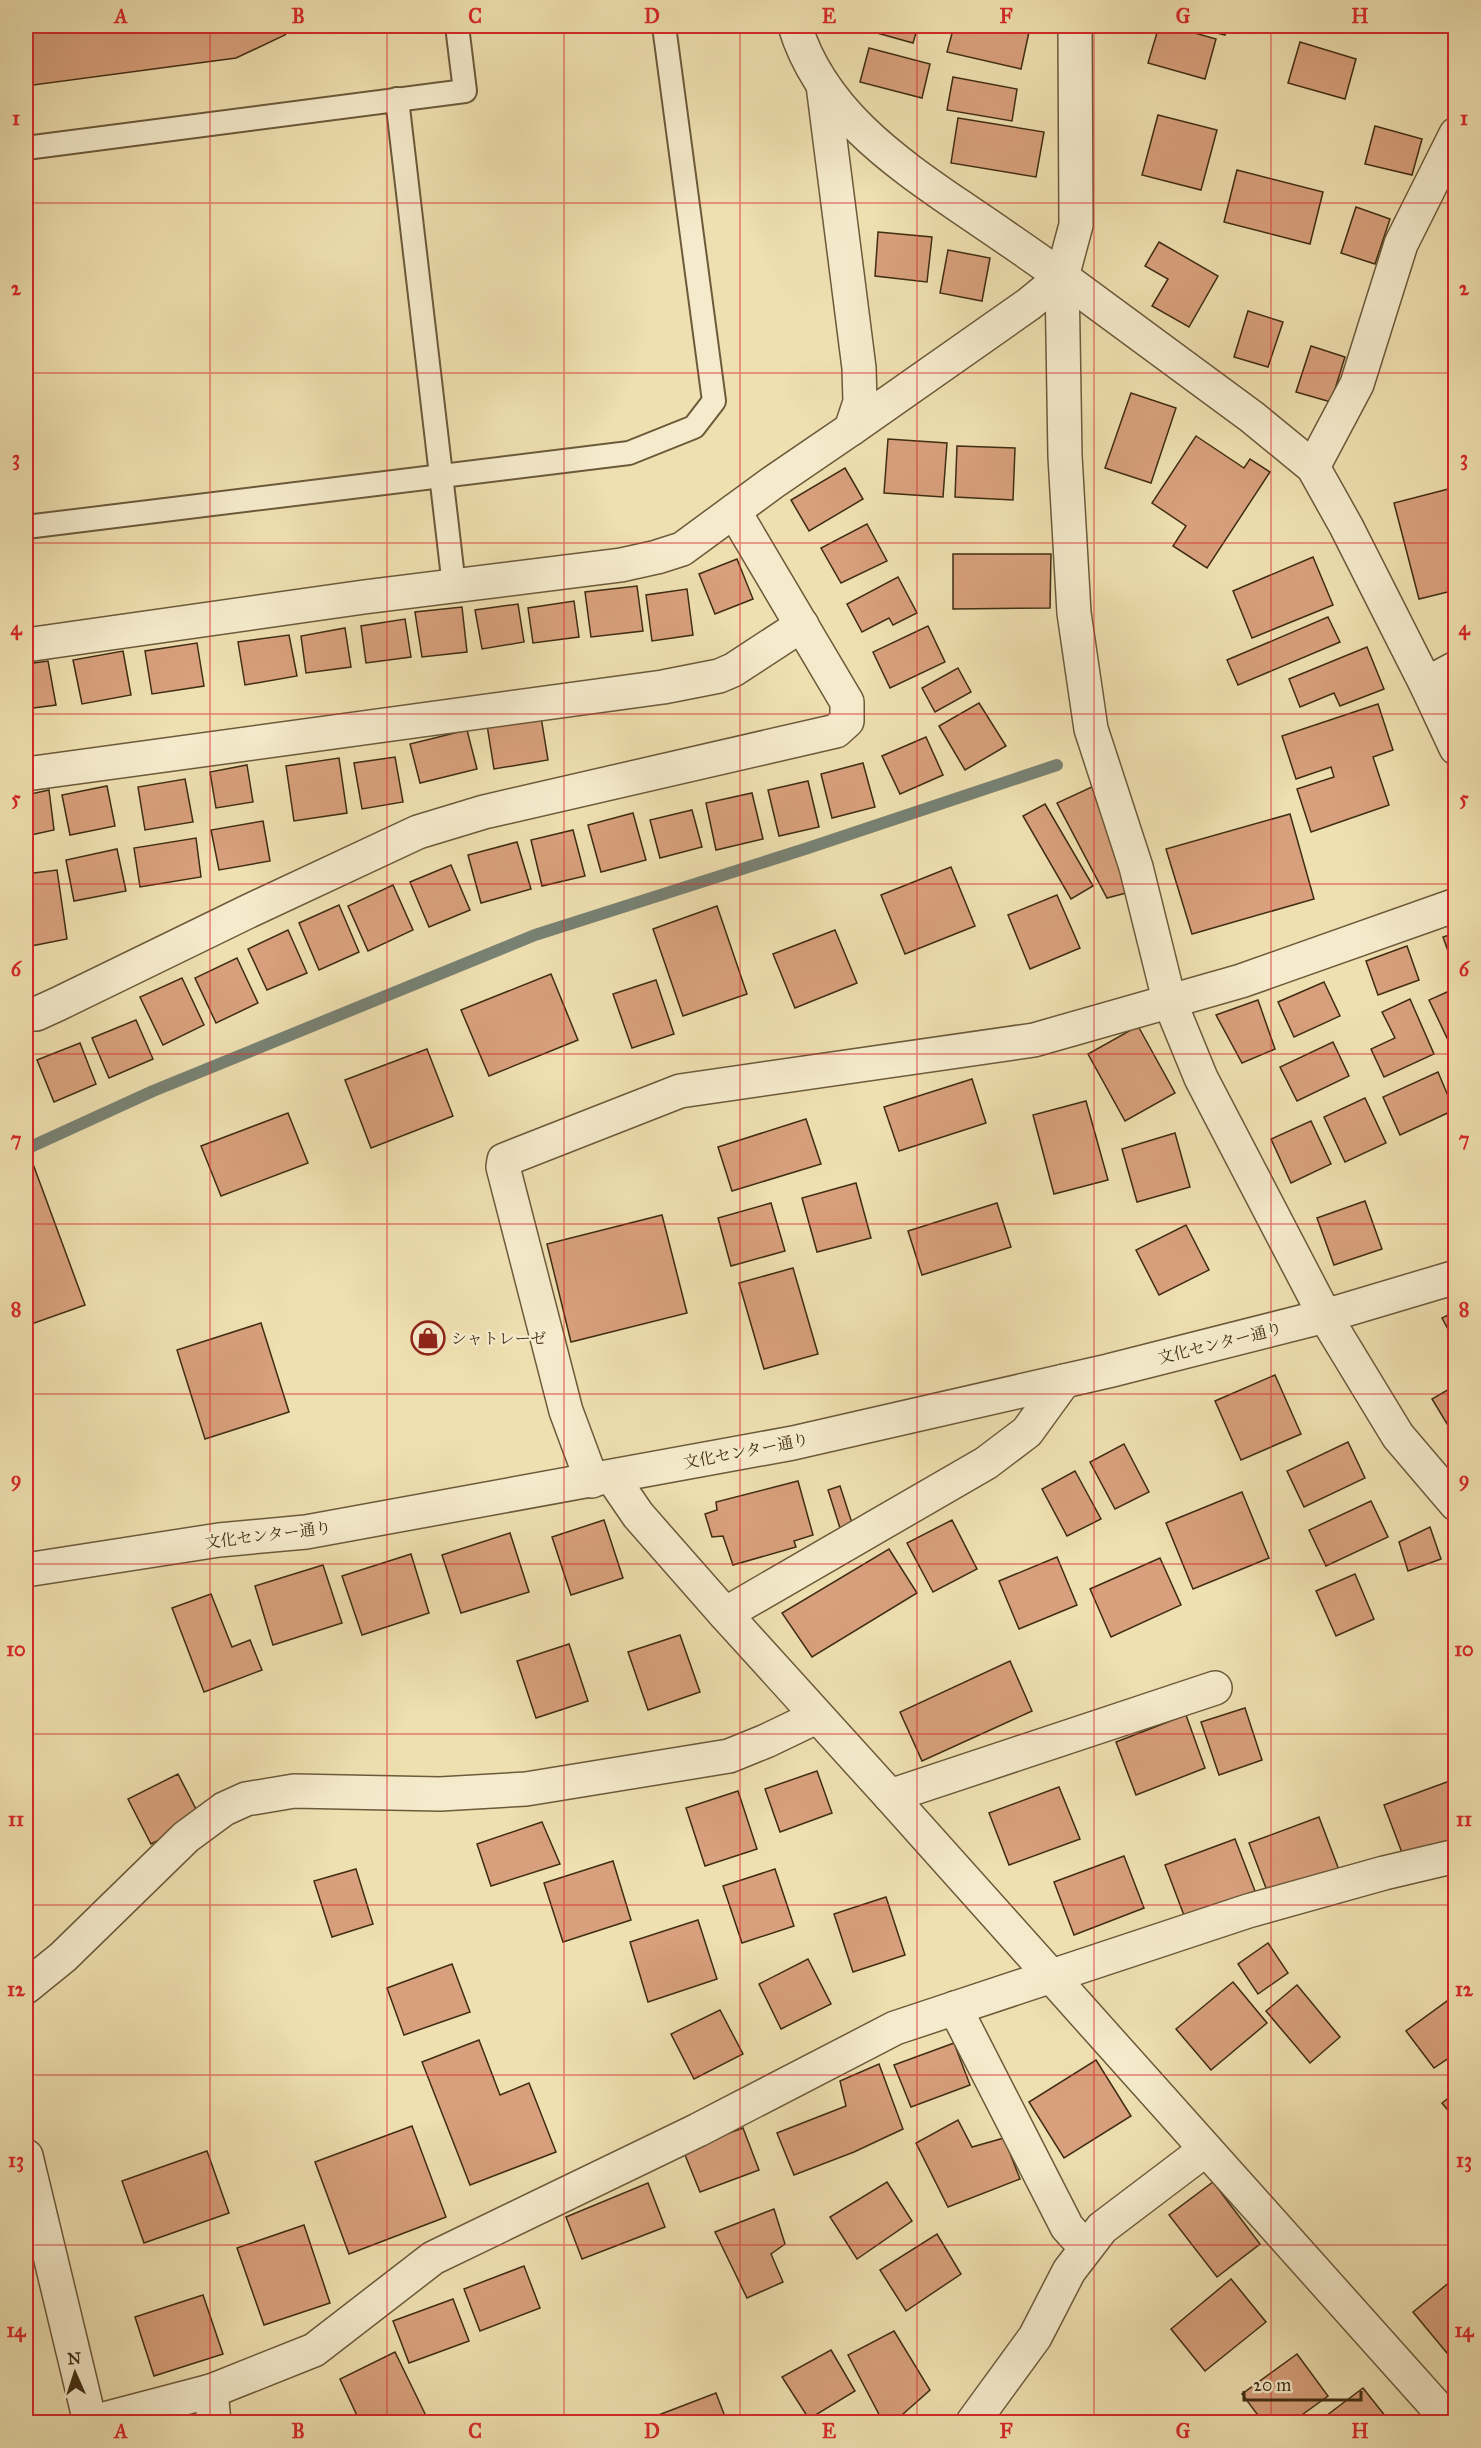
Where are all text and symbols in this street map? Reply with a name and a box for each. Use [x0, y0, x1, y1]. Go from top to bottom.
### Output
text: A [112, 4, 128, 28]
text: B [291, 4, 305, 28]
text: C [468, 4, 482, 28]
text: D [644, 4, 660, 28]
text: E [822, 4, 837, 28]
text: F [999, 4, 1013, 28]
text: G [1176, 4, 1191, 28]
text: H [1351, 4, 1369, 28]
text: 1 [12, 106, 20, 130]
text: 1 [1460, 106, 1468, 130]
text: 2 [11, 276, 22, 300]
text: 2 [1459, 276, 1470, 300]
text: 3 [12, 446, 20, 471]
text: 3 [1460, 446, 1468, 471]
text: 4 [10, 616, 22, 641]
text: 4 [1458, 616, 1470, 641]
text: 5 [11, 786, 21, 810]
text: 5 [1459, 786, 1469, 810]
text: 6 [11, 957, 23, 981]
text: 6 [1459, 957, 1471, 981]
text: 7 [11, 1127, 22, 1151]
text: 7 [1459, 1127, 1470, 1151]
text: 8 [11, 1297, 21, 1321]
text: 8 [1459, 1297, 1469, 1321]
street label: 文化センター通り [1156, 1318, 1284, 1368]
shop icon: シャトレーゼ [410, 1320, 446, 1356]
place label: シャトレーゼ [451, 1329, 546, 1348]
street label: 文化センター通り [682, 1430, 810, 1472]
text: 9 [11, 1467, 21, 1492]
text: 9 [1459, 1467, 1469, 1492]
street label: 文化センター通り [204, 1518, 332, 1552]
text: 10 [6, 1637, 26, 1661]
text: 10 [1454, 1637, 1474, 1661]
text: 11 [8, 1807, 24, 1831]
text: 11 [1456, 1807, 1472, 1831]
text: 12 [7, 1977, 26, 2001]
text: 12 [1455, 1977, 1474, 2001]
text: 13 [8, 2148, 24, 2173]
text: 13 [1456, 2148, 1472, 2173]
text: 14 [6, 2318, 26, 2343]
text: 14 [1454, 2318, 1474, 2343]
north arrow [45, 2343, 105, 2403]
text: N [67, 2349, 82, 2368]
scale bar [1244, 2364, 1361, 2402]
text: 20 m [1253, 2374, 1291, 2396]
text: A [112, 2419, 128, 2443]
text: B [291, 2419, 305, 2443]
text: C [468, 2419, 482, 2443]
text: D [644, 2419, 660, 2443]
text: E [822, 2419, 837, 2443]
text: F [999, 2419, 1013, 2443]
text: G [1176, 2419, 1191, 2443]
text: H [1351, 2419, 1369, 2443]

